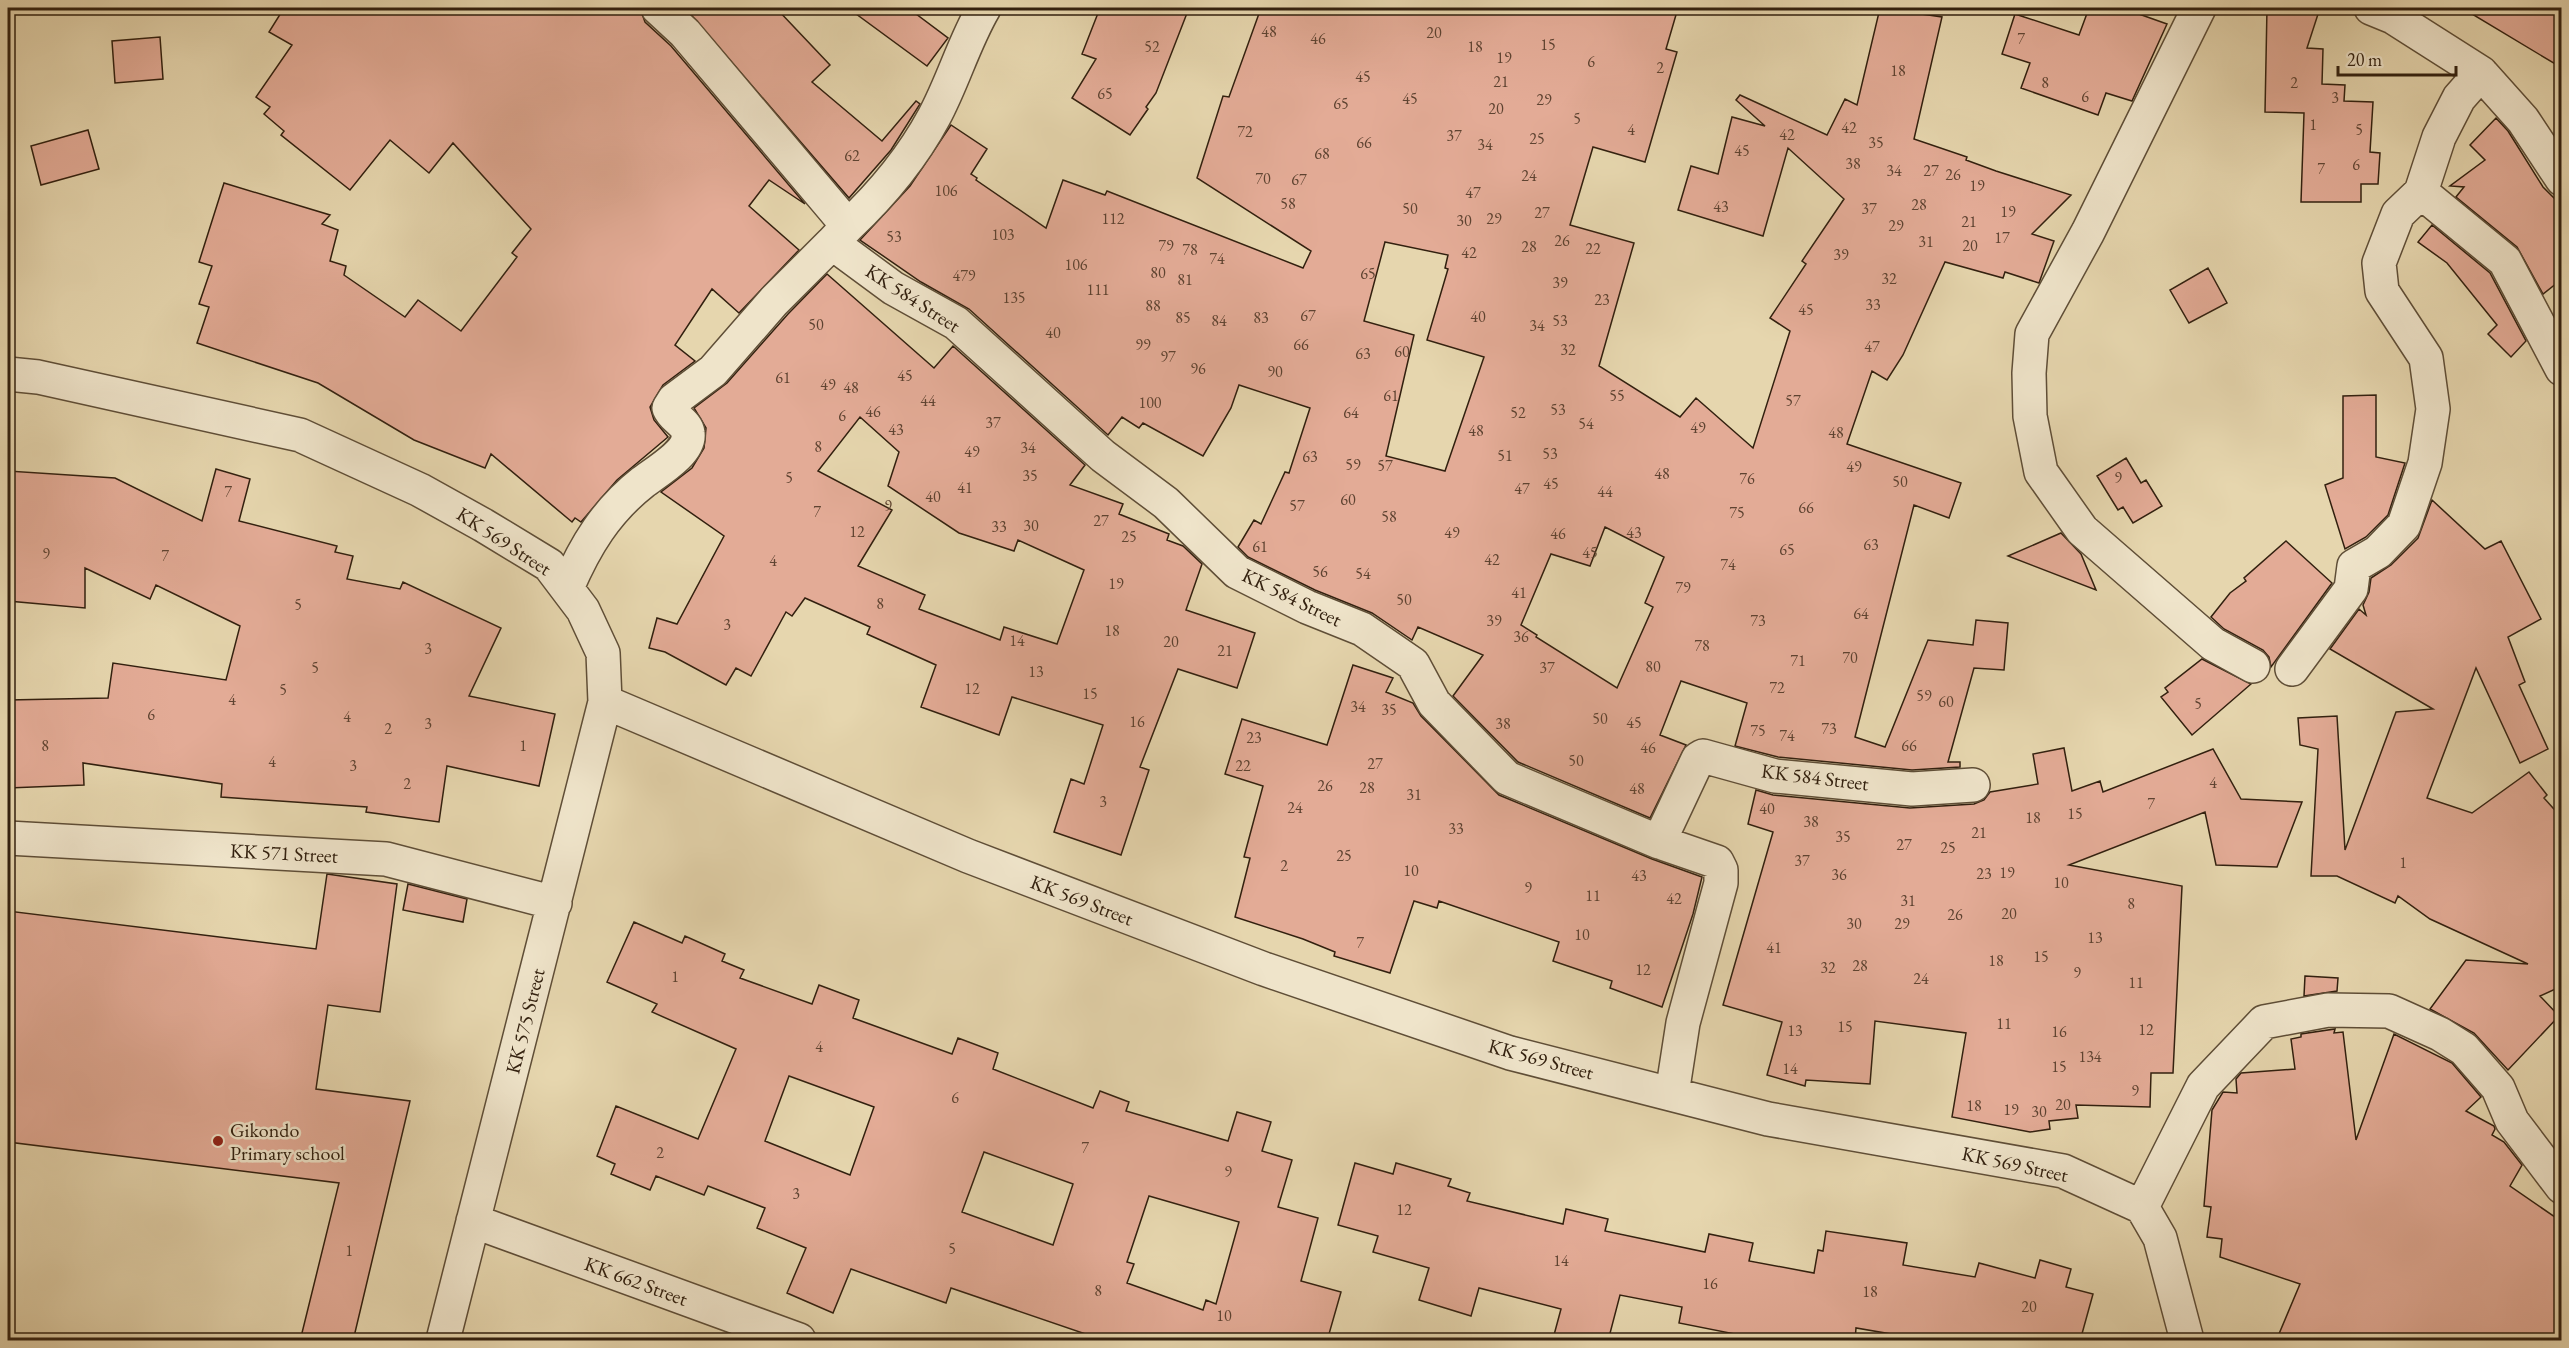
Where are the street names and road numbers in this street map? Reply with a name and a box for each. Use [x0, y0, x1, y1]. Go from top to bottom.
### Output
street label: KK 584 Street [861, 258, 966, 339]
street label: KK 569 Street [452, 501, 557, 582]
street label: KK 584 Street [1238, 562, 1347, 633]
street label: KK 584 Street [1760, 758, 1871, 797]
street label: KK 571 Street [229, 837, 339, 869]
street label: KK 569 Street [1027, 869, 1138, 932]
street label: KK 575 Street [499, 965, 551, 1077]
street label: KK 569 Street [1485, 1032, 1597, 1086]
street label: KK 569 Street [1959, 1140, 2071, 1188]
street label: KK 662 Street [581, 1250, 692, 1312]

